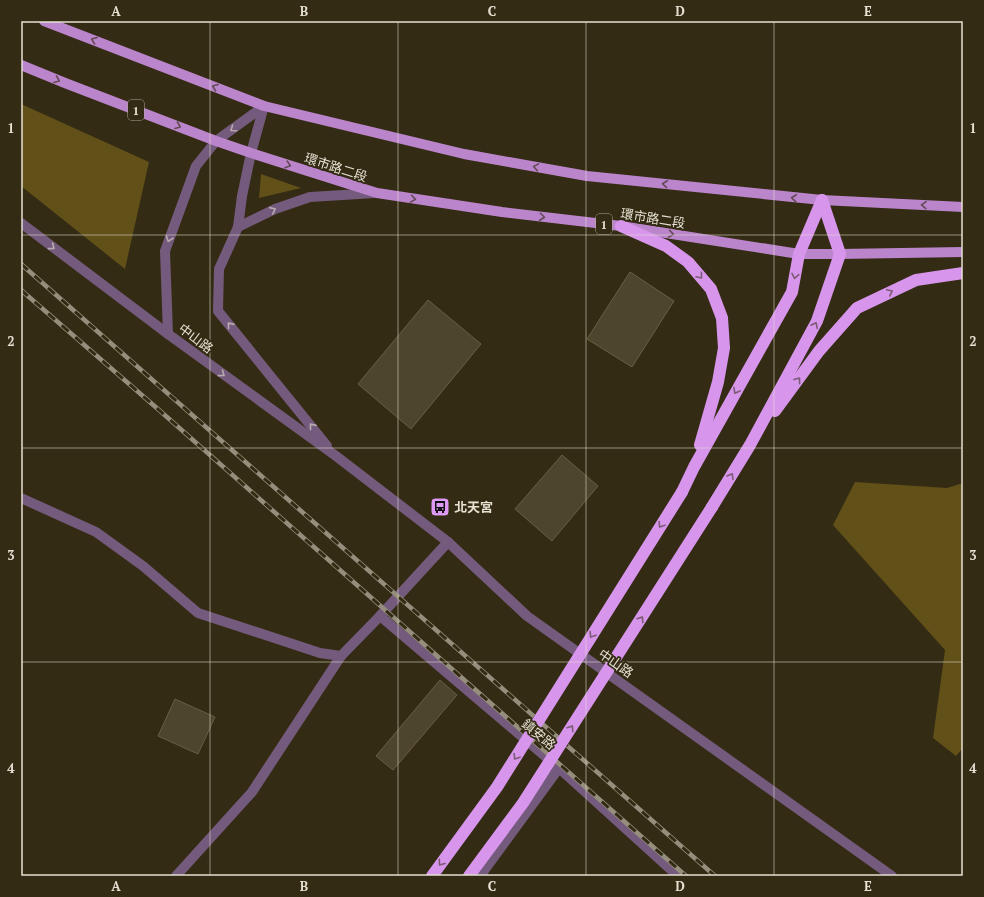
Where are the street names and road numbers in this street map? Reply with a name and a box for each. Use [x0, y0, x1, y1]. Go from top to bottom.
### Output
road number: 1 [128, 100, 144, 120]
street label: 環市路二段 [302, 148, 370, 186]
street label: 環市路二段 [619, 204, 687, 232]
road number: 1 [596, 214, 612, 234]
street label: 中山路 [175, 319, 217, 357]
street label: 中山路 [595, 644, 637, 682]
street label: 鎮安路 [518, 715, 560, 753]

